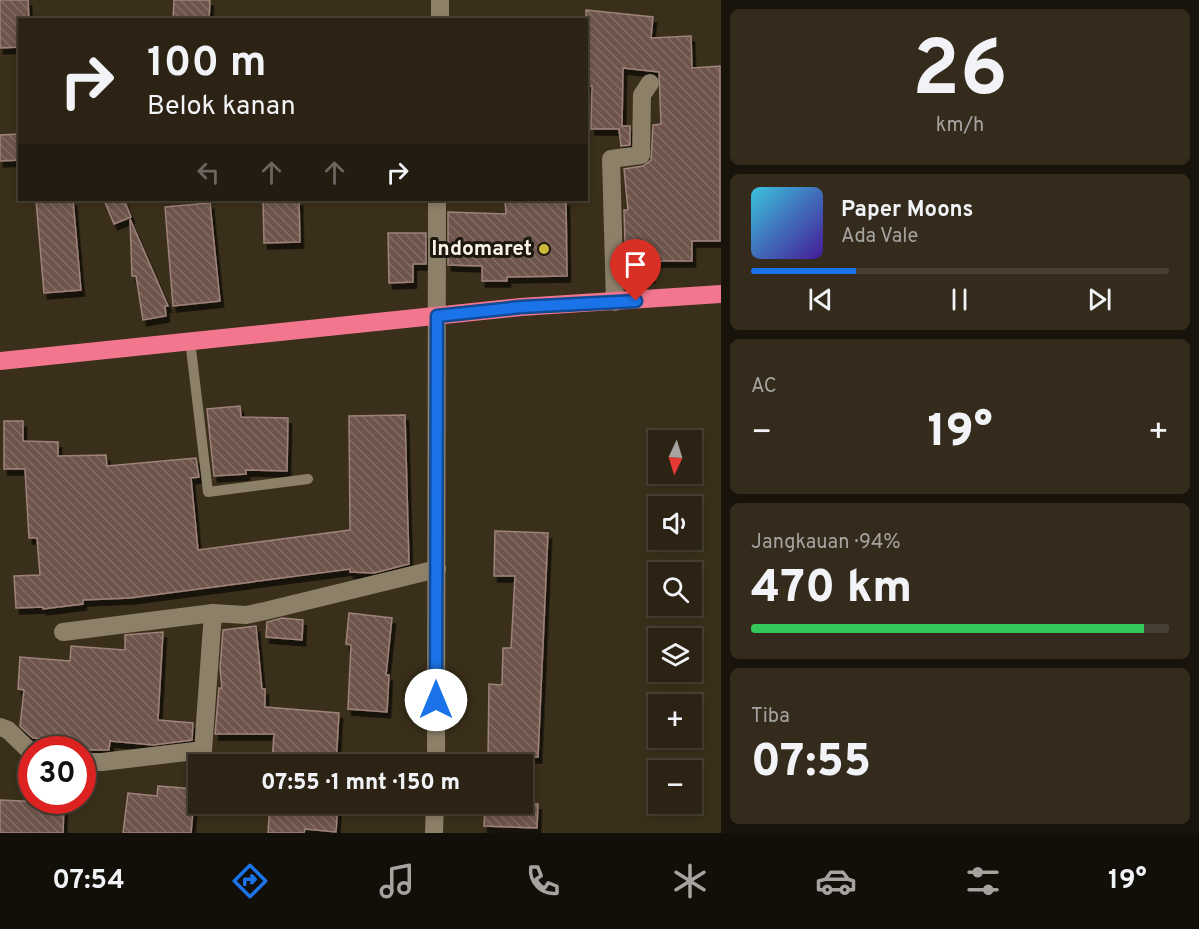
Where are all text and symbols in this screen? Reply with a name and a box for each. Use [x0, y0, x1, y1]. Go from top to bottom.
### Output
text: 26 [912, 24, 1008, 123]
text: 100 m [147, 38, 266, 91]
icon: right [48, 42, 126, 120]
text: Belok kanan [147, 90, 296, 124]
text: km/h [936, 113, 984, 139]
icon: left [192, 156, 225, 189]
icon: ahead [255, 156, 288, 189]
icon: ahead [318, 156, 351, 189]
icon: right [381, 156, 414, 189]
text: Paper Moons [841, 197, 973, 224]
text: Ada Vale [841, 224, 918, 250]
place label: Indomaret [431, 236, 532, 263]
pin [610, 239, 661, 301]
marker: Indomaret [537, 242, 551, 256]
icon: arrive [619, 248, 652, 281]
icon: previous [804, 283, 837, 316]
icon: pause [943, 283, 976, 316]
icon: next [1083, 283, 1116, 316]
text: AC [751, 374, 777, 400]
text: 19° [927, 405, 993, 462]
text: − [751, 413, 772, 455]
text: + [1148, 413, 1169, 455]
north arrow [648, 430, 702, 484]
map controls [648, 430, 702, 814]
button: sound [648, 496, 702, 550]
text: Jangkauan · 94% [751, 530, 901, 556]
text: 470 km [751, 561, 912, 618]
button: search [648, 562, 702, 616]
button: layers [648, 628, 702, 682]
position arrow [404, 668, 468, 732]
button: + [648, 694, 702, 748]
text: Tiba [751, 704, 790, 730]
text: 07:55 [751, 735, 871, 792]
speed limit sign: 30 [18, 736, 96, 814]
button: − [648, 760, 702, 814]
text: 07:55 · 1 mnt · 150 m [261, 770, 460, 797]
icon: directions [229, 860, 271, 902]
icon: music [376, 860, 418, 902]
icon: phone [522, 860, 564, 902]
icon: climate [669, 860, 711, 902]
icon: car [815, 860, 857, 902]
icon: filters [962, 860, 1004, 902]
text: 07:54 [52, 864, 125, 898]
text: 19° [1108, 864, 1147, 898]

